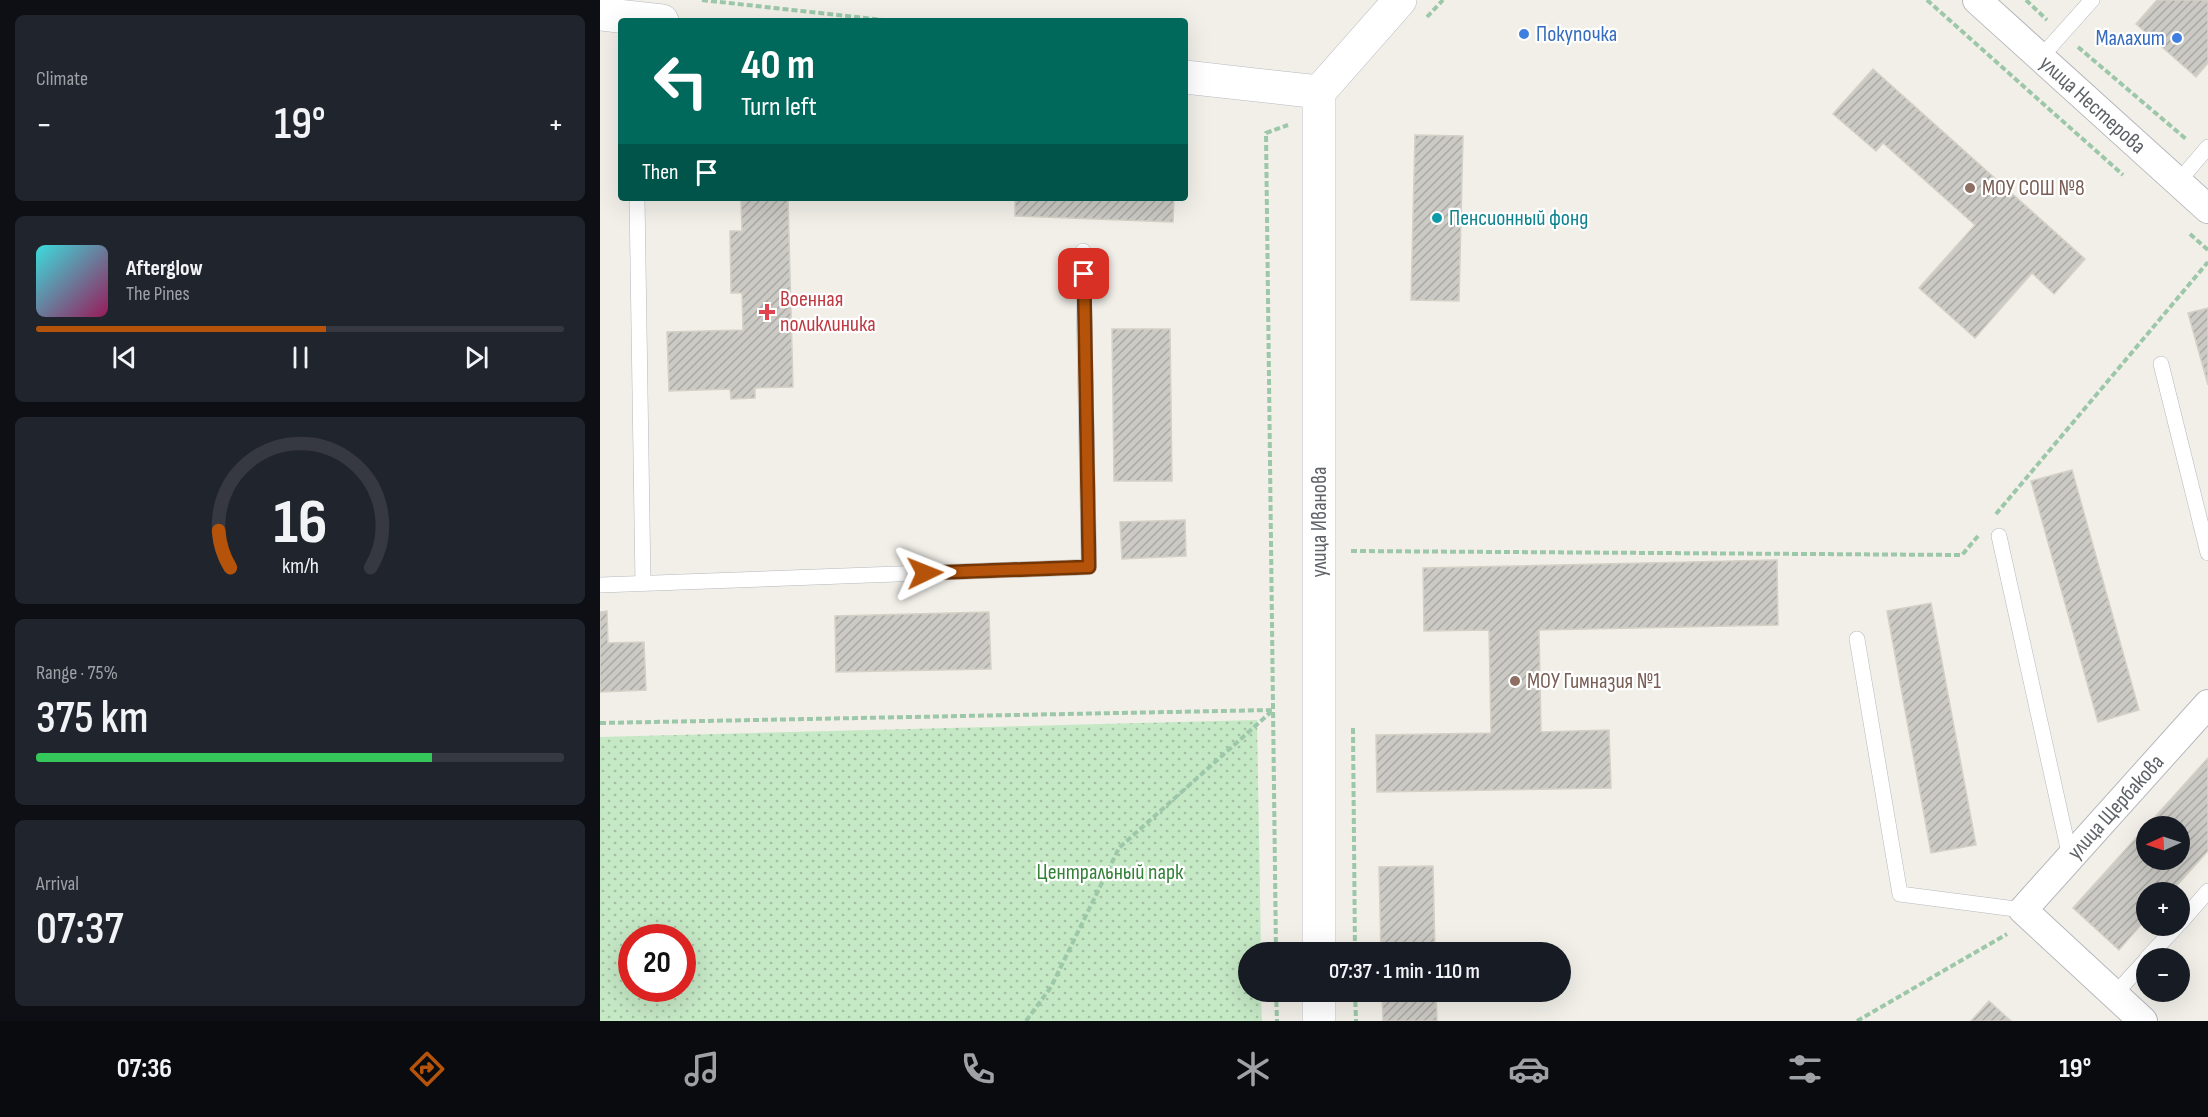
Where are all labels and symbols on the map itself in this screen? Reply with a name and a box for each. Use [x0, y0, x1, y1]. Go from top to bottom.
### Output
place label: Покупочка [1536, 21, 1617, 48]
place label: Малахит [2095, 25, 2165, 52]
marker: Покупочка [1517, 27, 1531, 41]
marker: Малахит [2170, 31, 2184, 45]
street label: улица Нестерова [2034, 50, 2151, 160]
place label: МОУ СОШ №8 [1982, 175, 2085, 202]
marker: МОУ СОШ №8 [1963, 181, 1977, 195]
place label: Пенсионный фонд [1449, 205, 1588, 232]
marker: Пенсионный фонд [1430, 211, 1444, 225]
pin [1058, 248, 1109, 299]
place label: Военная поликлиника [780, 286, 876, 338]
marker: Военная поликлиника [758, 303, 776, 321]
street label: улица Иванова [1306, 466, 1333, 578]
position arrow [893, 541, 957, 605]
place label: МОУ Гимназия №1 [1527, 668, 1661, 695]
marker: МОУ Гимназия №1 [1508, 674, 1522, 688]
street label: улица Щербакова [2061, 749, 2170, 865]
north arrow [2136, 816, 2190, 870]
park label: Центральный парк [1037, 859, 1184, 886]
speed limit sign: 20 [618, 924, 696, 1002]

